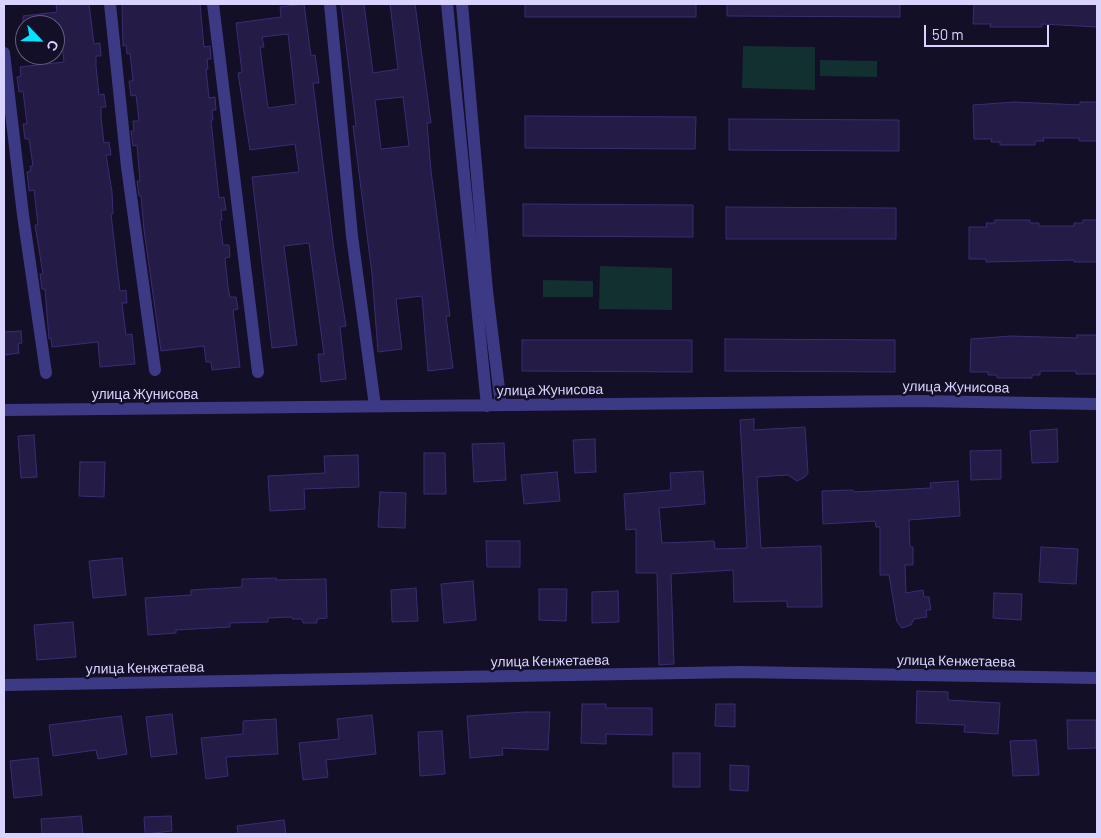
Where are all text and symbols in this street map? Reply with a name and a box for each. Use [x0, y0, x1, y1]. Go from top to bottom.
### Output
north arrow [15, 15, 65, 65]
scale bar [926, 15, 1051, 47]
text: 50 m [932, 25, 964, 43]
text: С [43, 38, 63, 54]
street label: улица Жунисова [903, 378, 1009, 396]
street label: улица Жунисова [497, 381, 603, 399]
street label: улица Жунисова [92, 386, 198, 402]
street label: улица Кенжетаева [491, 652, 609, 670]
street label: улица Кенжетаева [897, 652, 1015, 670]
street label: улица Кенжетаева [86, 659, 204, 677]

